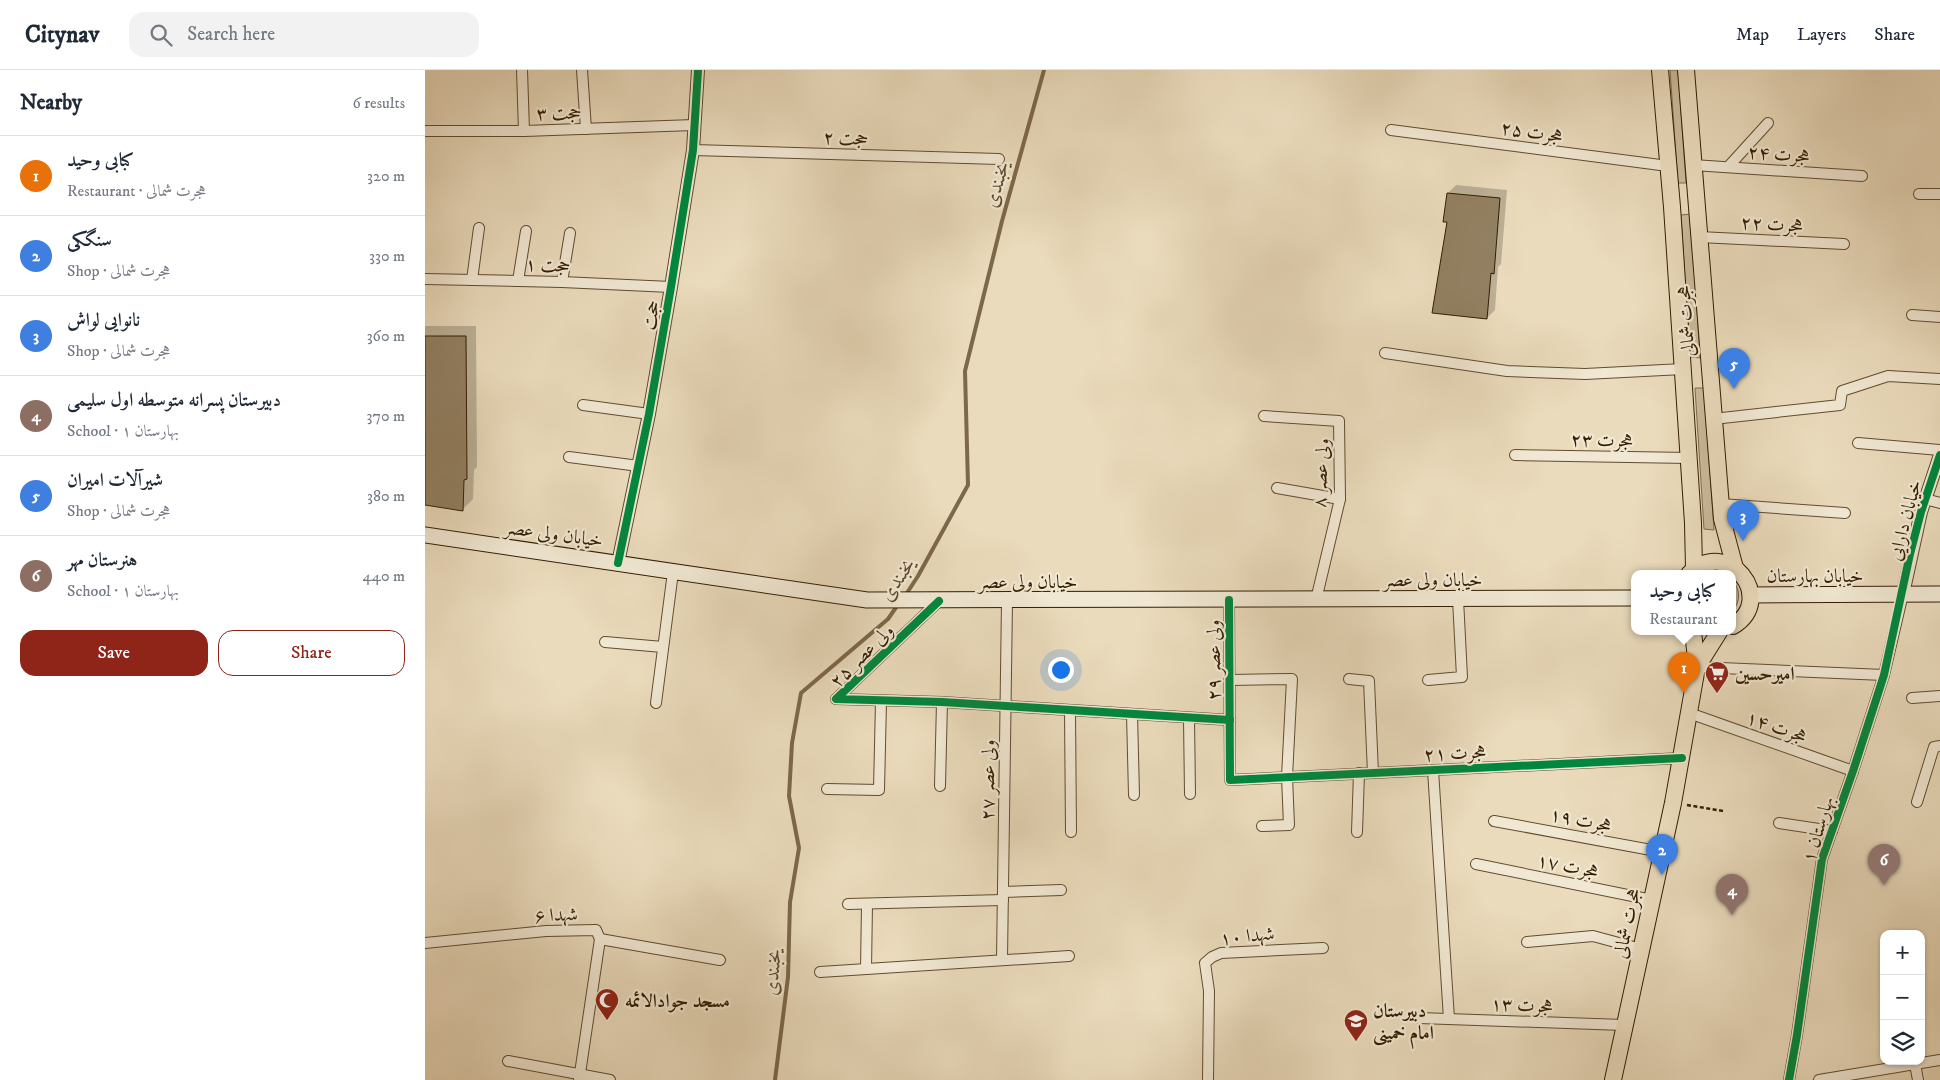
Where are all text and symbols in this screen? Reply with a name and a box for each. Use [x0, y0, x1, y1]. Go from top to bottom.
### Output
search box [129, 12, 479, 57]
text: Citynav [25, 20, 99, 50]
icon: search [147, 21, 175, 49]
text: Search here [187, 23, 275, 46]
text: Map [1736, 24, 1769, 46]
text: Layers [1797, 24, 1846, 46]
text: Share [1874, 24, 1915, 46]
text: Nearby [20, 90, 82, 116]
text: 6 results [352, 93, 405, 113]
street label: حجت ۳ [536, 101, 582, 126]
street label: هجرت ۲۵ [1499, 117, 1564, 148]
street label: حجت ۲ [823, 126, 869, 151]
street label: هجرت ۲۴ [1747, 141, 1811, 168]
text: کبابی وحید [67, 149, 134, 172]
water label: یخبندی [979, 158, 1016, 211]
text: 1 [33, 166, 39, 186]
text: 320 m [367, 166, 405, 186]
text: Restaurant · هجرت شمالی [67, 181, 206, 201]
street label: هجرت ۲۲ [1740, 211, 1804, 238]
text: سنگکی [67, 229, 112, 252]
text: 2 [32, 246, 40, 266]
text: 330 m [369, 246, 405, 266]
street label: حجت ۱ [525, 253, 571, 278]
text: Shop · هجرت شمالی [67, 261, 171, 281]
street label: هجرت شمالی [1673, 284, 1700, 357]
street label: حجت [638, 298, 665, 332]
text: نانوایی لواش [67, 309, 140, 332]
text: 3 [33, 326, 39, 346]
text: 360 m [367, 326, 405, 346]
text: Shop · هجرت شمالی [67, 341, 171, 361]
pin: 5 [1718, 348, 1750, 389]
text: دبیرستان پسرانه متوسطه اول سلیمی [67, 389, 281, 412]
text: 4 [31, 406, 41, 426]
text: 370 m [367, 406, 405, 426]
text: School · بهارستان ۱ [67, 421, 179, 441]
street label: هجرت ۲۳ [1570, 428, 1634, 453]
street label: ولی عصر ۸ [1308, 438, 1335, 509]
text: شیرآلات امیران [67, 469, 163, 492]
street label: خیابان دارایی [1884, 477, 1928, 564]
text: 5 [32, 486, 40, 506]
text: 380 m [367, 486, 405, 506]
pin: 3 [1727, 500, 1759, 541]
text: Shop · هجرت شمالی [67, 501, 171, 521]
street label: خیابان ولی عصر [501, 516, 604, 553]
text: هنرستان مهر [67, 549, 137, 572]
water label: یخبندی [875, 553, 922, 606]
street label: خیابان بهارستان [1766, 565, 1864, 588]
text: 6 [32, 566, 40, 586]
text: 440 m [363, 566, 405, 586]
street label: خیابان ولی عصر [1382, 569, 1482, 592]
popup [1631, 570, 1736, 635]
street label: خیابان ولی عصر [977, 571, 1077, 594]
text: کبابی وحید [1649, 580, 1716, 603]
text: School · بهارستان ۱ [67, 581, 179, 601]
text: Restaurant [1649, 609, 1718, 629]
street label: ولی عصر ۲۵ [825, 619, 899, 693]
street label: ولی عصر ۲۹ [1203, 620, 1226, 700]
button: Save [20, 630, 208, 676]
button: Share [218, 630, 405, 676]
pin: 1 [1668, 652, 1700, 693]
your location [1048, 657, 1074, 683]
supermarket icon: امیرحسین [1704, 660, 1730, 694]
place label: امیرحسین [1735, 663, 1795, 686]
street label: هجرت ۱۴ [1743, 706, 1810, 749]
street label: ولی عصر ۲۷ [976, 739, 1001, 821]
street label: هجرت ۲۱ [1423, 740, 1487, 767]
street label: بهارستان ۱ [1798, 794, 1839, 865]
street label: هجرت ۱۹ [1548, 803, 1614, 838]
pin: 2 [1646, 834, 1678, 875]
pin: 6 [1868, 844, 1900, 885]
street label: هجرت ۱۷ [1535, 849, 1601, 884]
pin: 4 [1716, 874, 1748, 915]
street label: هجرت شمالی [1609, 886, 1646, 961]
street label: شهدا ۶ [534, 903, 578, 928]
street label: شهدا ۱۰ [1219, 922, 1276, 951]
map controls [1880, 930, 1925, 1065]
button: + [1880, 930, 1925, 975]
water label: یخبندی [759, 947, 788, 997]
button: − [1880, 975, 1925, 1020]
mosque icon: مسجد جوادالائمه [594, 987, 620, 1021]
place label: مسجد جوادالائمه [625, 990, 730, 1013]
street label: هجرت ۱۳ [1490, 993, 1554, 1018]
place label: دبیرستان امام خمینی [1373, 1000, 1434, 1050]
school or university icon: دبیرستان امام خمینی [1343, 1008, 1369, 1042]
button: layers [1880, 1020, 1925, 1065]

